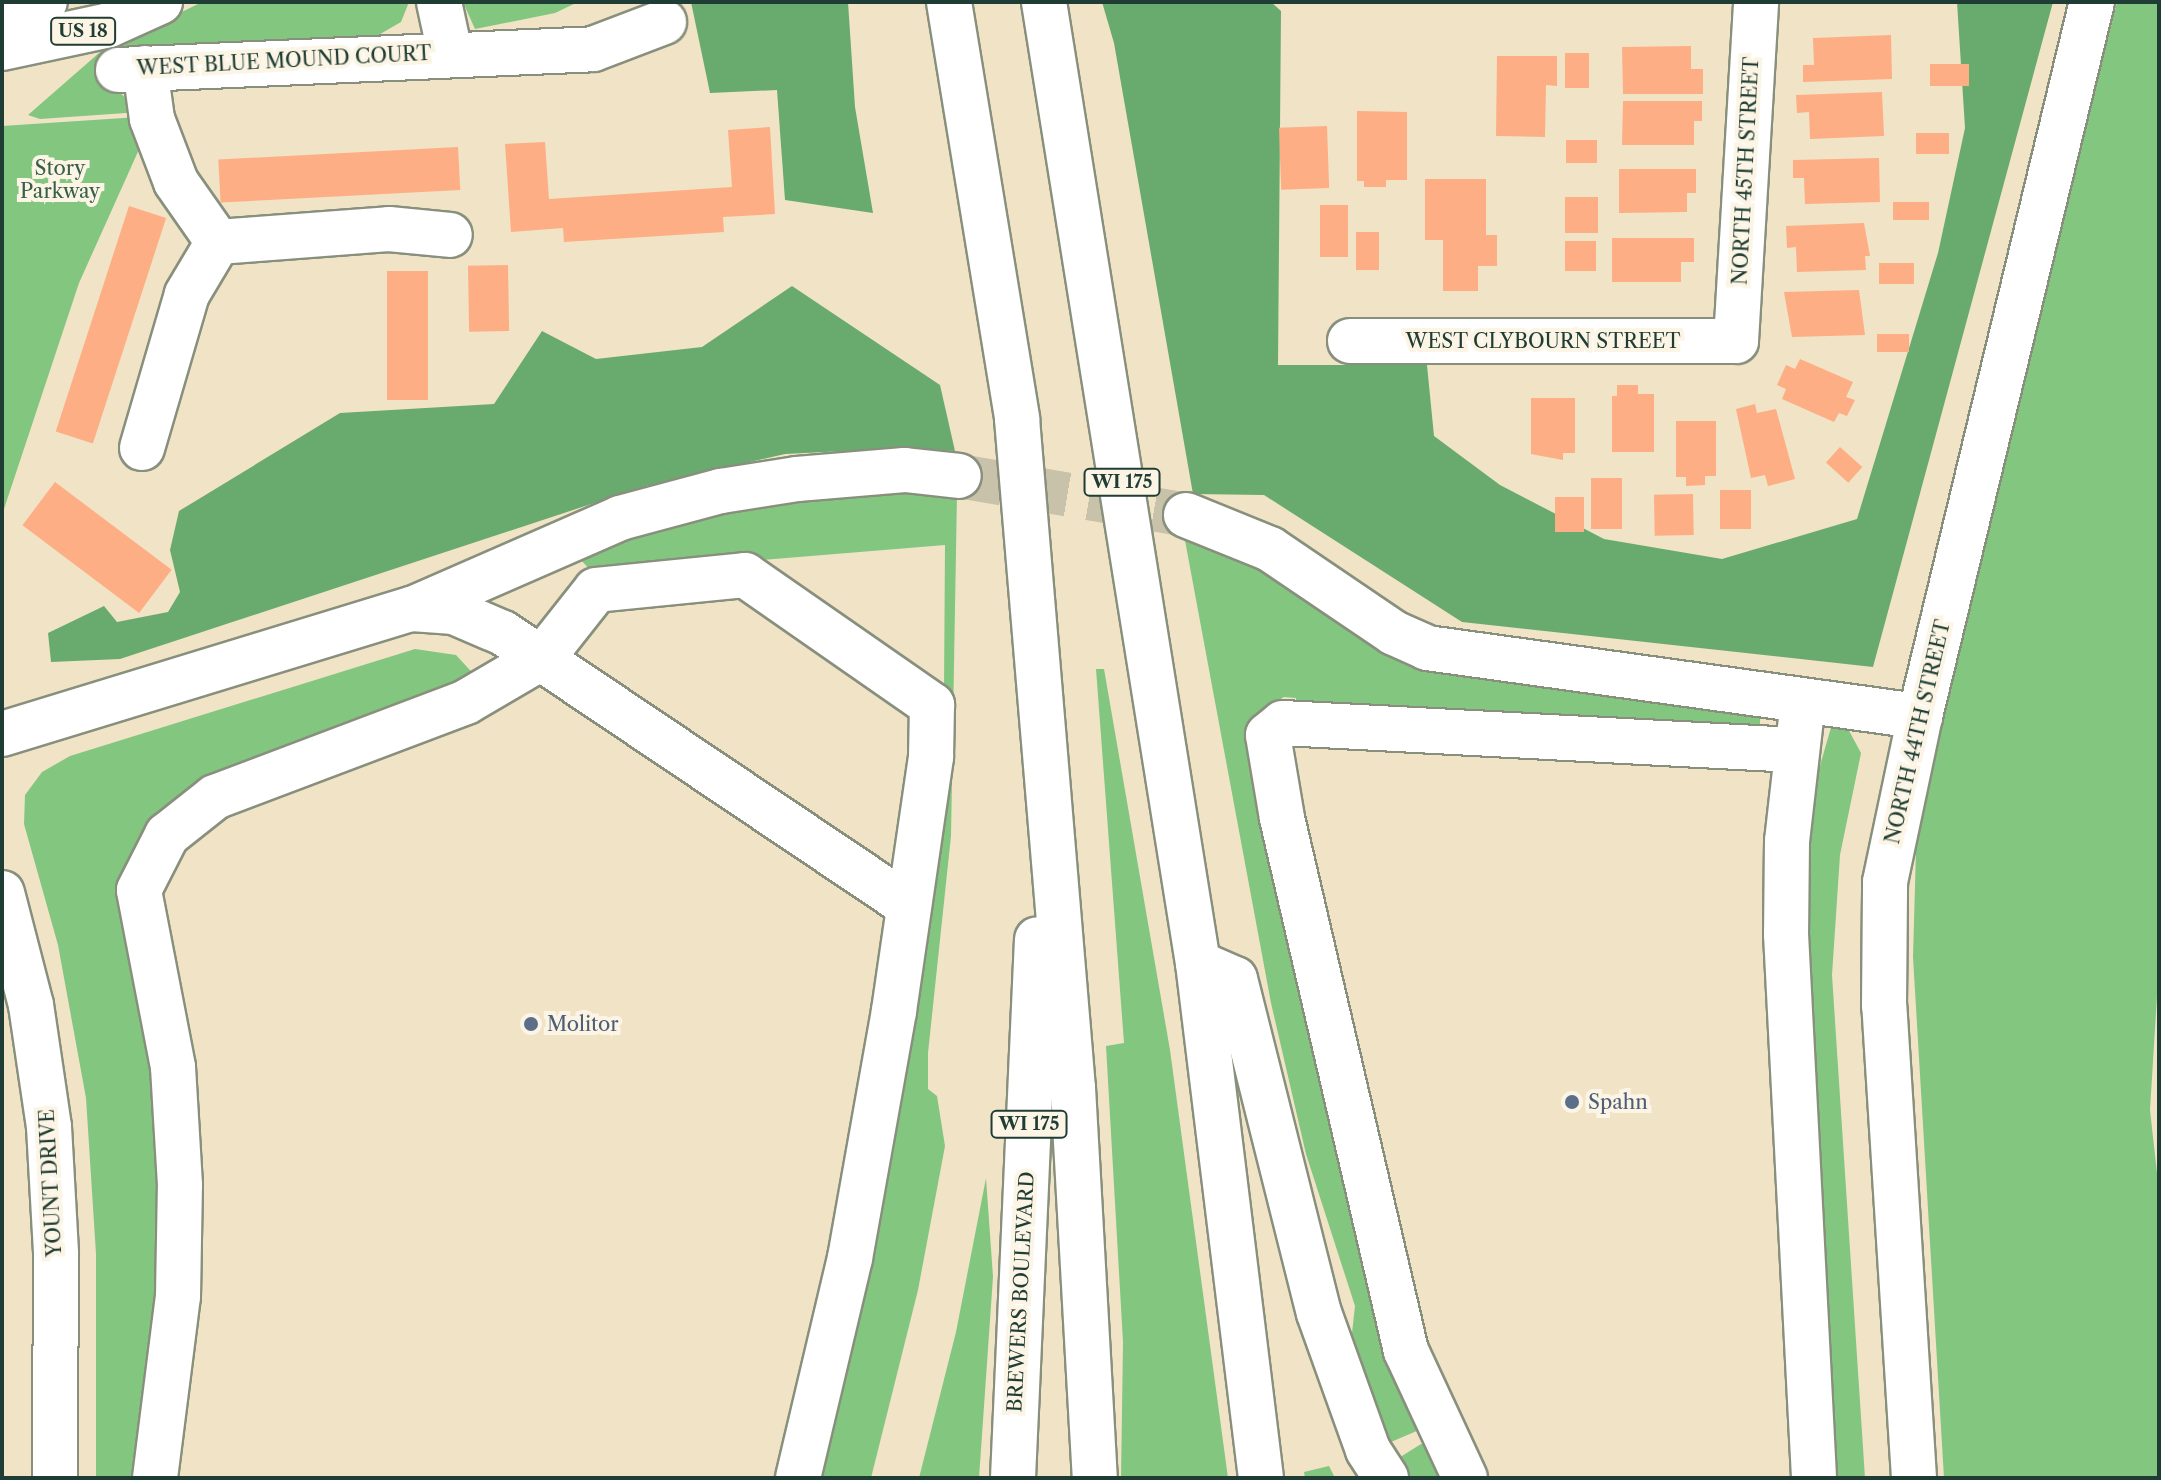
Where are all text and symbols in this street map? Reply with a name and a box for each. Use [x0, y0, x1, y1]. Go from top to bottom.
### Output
road number: US 18 [49, 17, 117, 45]
street label: WEST BLUE MOUND COURT [136, 41, 432, 81]
street label: NORTH 45TH STREET [1728, 56, 1764, 286]
park label: Story Parkway [20, 156, 100, 203]
street label: WEST CLYBOURN STREET [1405, 329, 1681, 353]
road number: WI 175 [1082, 468, 1162, 496]
street label: NORTH 44TH STREET [1881, 618, 1955, 846]
place label: Molitor [547, 1012, 619, 1036]
marker: Molitor [522, 1015, 540, 1033]
place label: Spahn [1588, 1090, 1648, 1114]
marker: Spahn [1563, 1093, 1581, 1111]
street label: YOUNT DRIVE [35, 1108, 67, 1258]
road number: WI 175 [989, 1110, 1069, 1138]
street label: BREWERS BOULEVARD [1003, 1171, 1039, 1413]

